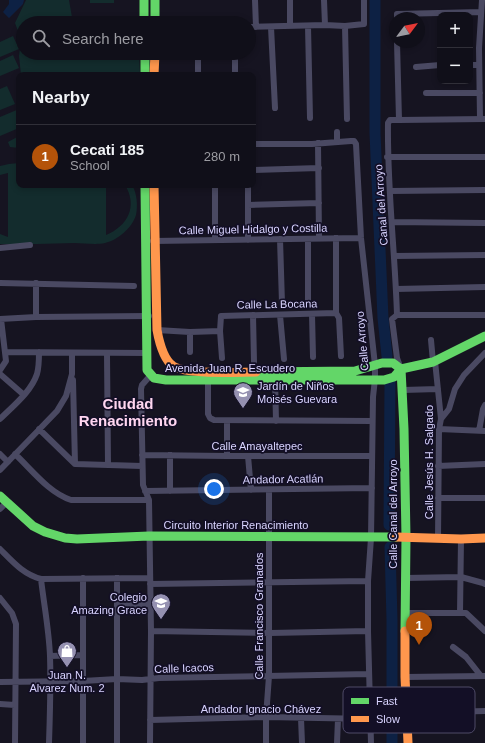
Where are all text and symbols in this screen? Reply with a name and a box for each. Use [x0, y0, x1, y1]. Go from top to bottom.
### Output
north arrow [389, 12, 425, 48]
map controls [437, 12, 473, 84]
button: + [437, 12, 473, 48]
search box [16, 16, 256, 60]
icon: search [30, 27, 52, 49]
text: Search here [62, 30, 144, 47]
button: − [437, 48, 473, 84]
text: Nearby [32, 88, 90, 107]
text: Cecati 185 [70, 141, 144, 158]
text: 1 [41, 149, 49, 164]
text: 280 m [204, 149, 240, 164]
text: School [70, 158, 110, 173]
street label: Canal del Arroyo [372, 164, 390, 246]
street label: Calle Miguel Hidalgo y Costilla [179, 222, 328, 236]
street label: Calle La Bocana [237, 297, 318, 311]
street label: Calle Arroyo [353, 311, 371, 371]
street label: Avenida Juan R. Escudero [165, 362, 295, 374]
place label: Jardín de Niños Moisés Guevara [257, 380, 338, 405]
school or university icon: Jardín de Niños Moisés Guevara [232, 381, 254, 409]
district label: Ciudad Renacimiento [79, 395, 177, 429]
street label: Calle Jesús H. Salgado [423, 405, 435, 519]
street label: Calle Amayaltepec [211, 440, 303, 452]
street label: Calle Canal del Arroyo [387, 459, 399, 569]
street label: Andador Acatlán [243, 472, 323, 486]
your location [204, 479, 224, 499]
street label: Circuito Interior Renacimiento [164, 519, 308, 531]
street label: Calle Francisco Granados [253, 552, 265, 680]
place label: Colegio Amazing Grace [71, 591, 147, 616]
school or university icon: Colegio Amazing Grace [150, 592, 172, 620]
pin: 1 [406, 612, 432, 645]
shop icon: Juan N. Alvarez Num. 2 [56, 640, 78, 668]
street label: Calle Icacos [154, 661, 215, 675]
place label: Juan N. Alvarez Num. 2 [29, 669, 105, 694]
legend [343, 687, 475, 733]
text: Fast [376, 695, 397, 707]
street label: Andador Ignacio Chávez [201, 703, 321, 715]
text: Slow [376, 713, 400, 725]

